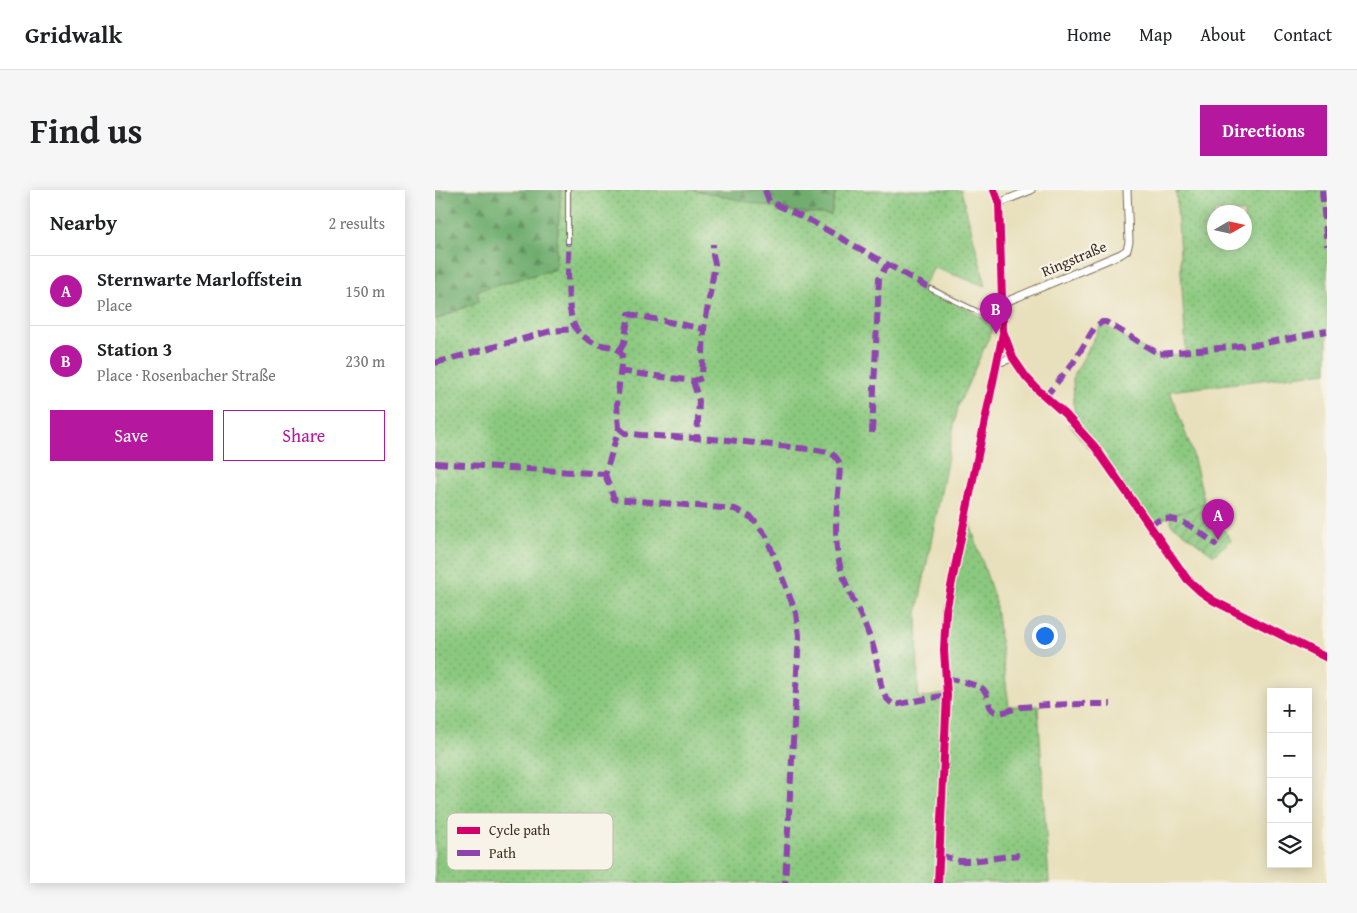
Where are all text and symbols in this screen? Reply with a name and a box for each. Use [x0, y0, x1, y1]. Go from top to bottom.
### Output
text: Gridwalk [25, 17, 122, 52]
text: Home [1067, 21, 1111, 48]
text: Map [1139, 21, 1172, 48]
text: About [1200, 21, 1246, 48]
text: Contact [1274, 21, 1332, 48]
text: Find us [30, 105, 143, 156]
button: Directions [1200, 105, 1327, 156]
north arrow [1207, 205, 1252, 250]
text: Nearby [50, 207, 117, 238]
text: 2 results [328, 211, 385, 235]
street label: Ringstraße [1038, 235, 1110, 282]
text: Sternwarte Marloffstein [97, 265, 302, 293]
text: A [61, 279, 71, 303]
text: 150 m [345, 279, 385, 303]
text: Place [97, 293, 132, 317]
pin: B [980, 293, 1012, 334]
text: Station 3 [97, 335, 172, 363]
text: B [61, 349, 71, 373]
text: 230 m [345, 349, 385, 373]
text: Place · Rosenbacher Straße [97, 363, 276, 387]
button: Save [50, 410, 213, 461]
button: Share [223, 410, 385, 461]
pin: A [1202, 499, 1234, 540]
your location [1032, 623, 1058, 649]
map controls [1267, 688, 1312, 868]
button: + [1267, 688, 1312, 733]
button: − [1267, 733, 1312, 778]
button: locate [1267, 778, 1312, 823]
legend [447, 813, 613, 870]
text: Cycle path [489, 820, 550, 840]
button: layers [1267, 823, 1312, 868]
text: Path [489, 843, 516, 863]

